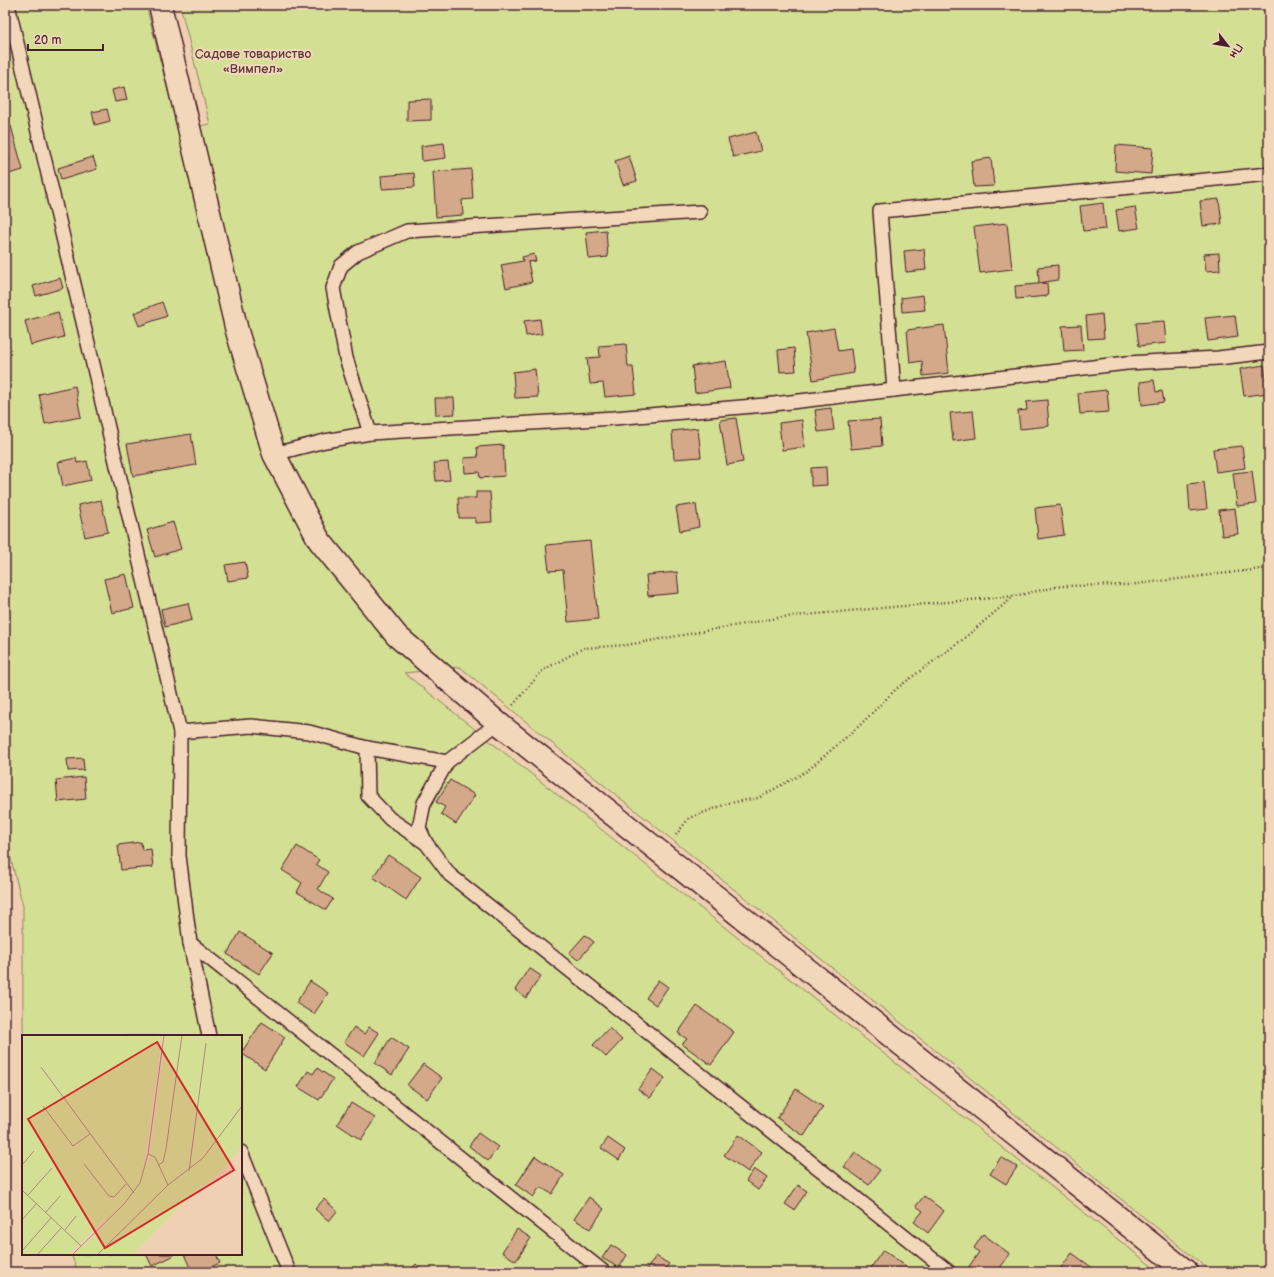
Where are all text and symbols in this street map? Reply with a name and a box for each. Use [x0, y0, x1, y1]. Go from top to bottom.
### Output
scale bar [28, 26, 103, 52]
north arrow [1208, 26, 1248, 66]
text: 20 m [34, 33, 61, 48]
text: Пн [1227, 41, 1245, 61]
park label: Садове товариство «Вимпел» [195, 46, 311, 77]
inset map [22, 1035, 242, 1255]

